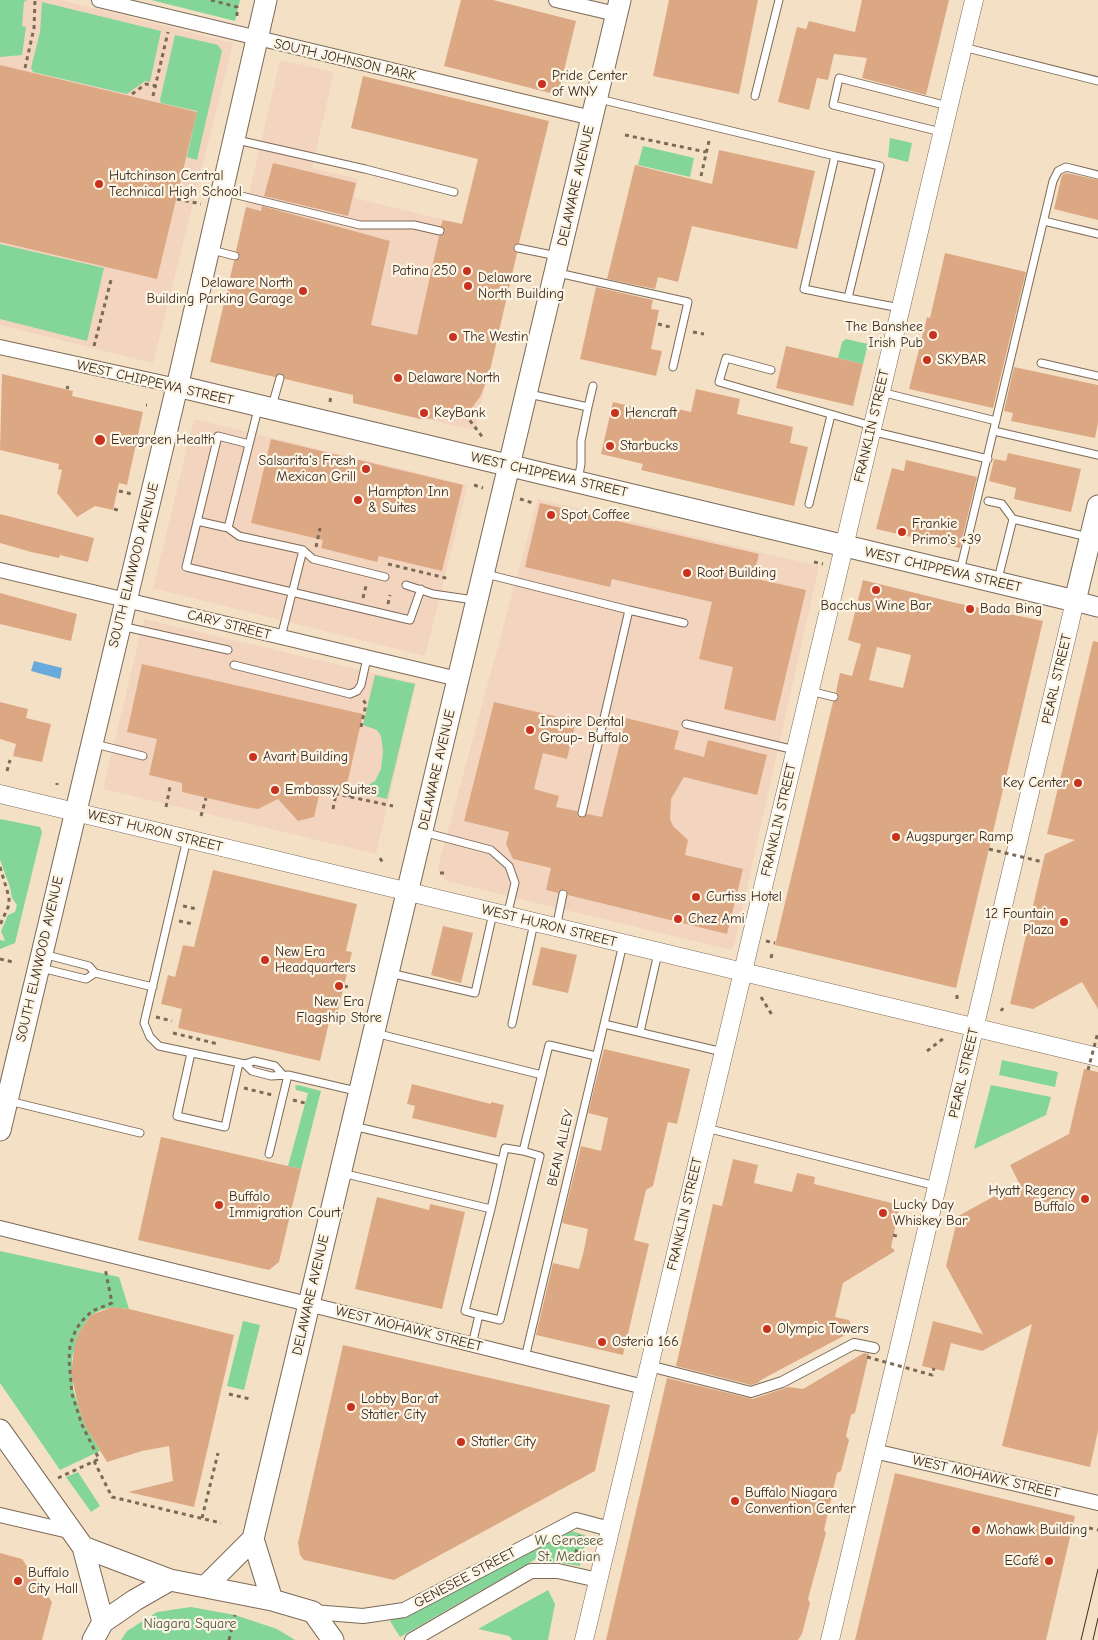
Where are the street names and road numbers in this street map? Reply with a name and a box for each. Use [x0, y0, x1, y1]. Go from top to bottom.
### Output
street label: SOUTH JOHNSON PARK [272, 35, 418, 85]
street label: DELAWARE AVENUE [554, 124, 598, 248]
street label: WEST CHIPPEWA STREET [75, 357, 235, 409]
street label: FRANKLIN STREET [851, 368, 893, 484]
street label: WEST CHIPPEWA STREET [469, 449, 629, 501]
street label: SOUTH ELMWOOD AVENUE [105, 481, 163, 649]
street label: WEST CHIPPEWA STREET [863, 544, 1023, 596]
street label: CARY STREET [185, 606, 273, 644]
street label: PEARL STREET [1038, 632, 1076, 726]
street label: DELAWARE AVENUE [415, 708, 459, 832]
street label: FRANKLIN STREET [758, 762, 800, 878]
street label: WEST HURON STREET [86, 806, 224, 856]
street label: SOUTH ELMWOOD AVENUE [13, 874, 67, 1044]
street label: WEST HURON STREET [480, 901, 618, 951]
street label: PEARL STREET [945, 1026, 983, 1120]
street label: BEAN ALLEY [544, 1108, 578, 1188]
street label: FRANKLIN STREET [664, 1156, 706, 1272]
street label: DELAWARE AVENUE [289, 1233, 333, 1357]
street label: WEST MOHAWK STREET [334, 1303, 484, 1355]
street label: WEST MOHAWK STREET [911, 1452, 1061, 1502]
street label: GENESEE STREET [411, 1544, 519, 1612]

